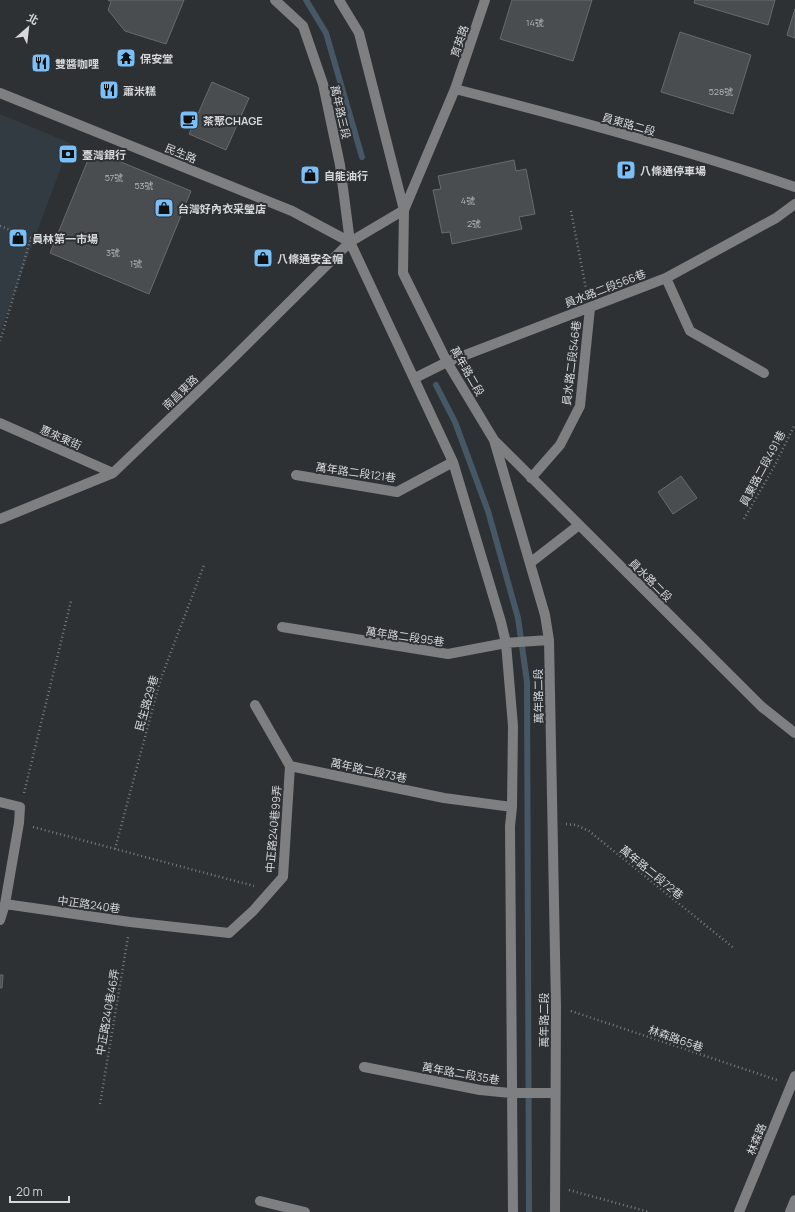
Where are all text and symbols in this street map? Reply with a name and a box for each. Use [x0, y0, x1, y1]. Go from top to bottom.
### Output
north arrow [8, 8, 48, 48]
text: 北 [25, 10, 41, 28]
house number: 14號 [526, 16, 544, 29]
street label: 育英路 [447, 23, 471, 59]
temple icon: 保安堂 [115, 47, 137, 69]
place label: 保安堂 [140, 51, 173, 66]
restaurant icon: 雙醬咖哩 [30, 52, 52, 74]
place label: 雙醬咖哩 [55, 56, 99, 71]
restaurant icon: 蕭米糕 [98, 79, 120, 101]
place label: 蕭米糕 [123, 83, 156, 98]
street label: 萬年路三段 [328, 84, 354, 140]
house number: 528號 [709, 85, 733, 98]
cafe icon: 茶聚CHAGE [178, 109, 200, 131]
street label: 員東路二段 [600, 109, 658, 139]
place label: 茶聚CHAGE [203, 113, 263, 128]
street label: 民生路 [163, 140, 199, 166]
bank icon: 臺灣銀行 [57, 143, 79, 165]
place label: 臺灣銀行 [82, 147, 126, 162]
parking icon: 八條通停車場 [615, 159, 637, 181]
place label: 八條通停車場 [640, 163, 706, 178]
shop icon: 自能油行 [299, 164, 321, 186]
place label: 自能油行 [324, 168, 368, 183]
house number: 57號 [105, 171, 123, 184]
house number: 53號 [134, 179, 154, 192]
house number: 4號 [461, 194, 475, 207]
shop icon: 台灣好內衣采瑩店 [153, 197, 175, 219]
place label: 台灣好內衣采瑩店 [178, 201, 266, 216]
house number: 2號 [467, 217, 481, 230]
shop icon: 員林第一市場 [7, 227, 29, 249]
place label: 員林第一市場 [32, 231, 98, 246]
house number: 3號 [106, 246, 120, 259]
shop icon: 八條通安全帽 [252, 247, 274, 269]
place label: 八條通安全帽 [277, 251, 343, 266]
house number: 1號 [130, 257, 142, 270]
street label: 員水路二段566巷 [562, 266, 648, 310]
street label: 員水路二段546巷 [558, 320, 584, 406]
street label: 萬年路二段 [448, 343, 488, 399]
street label: 南昌東路 [159, 371, 201, 413]
street label: 惠來東街 [38, 421, 84, 453]
street label: 員東路二段491巷 [736, 428, 788, 508]
street label: 萬年路二段121巷 [315, 459, 397, 485]
street label: 員水路二段 [626, 555, 676, 605]
street label: 萬年路二段95巷 [365, 623, 445, 649]
street label: 萬年路二段 [530, 668, 546, 724]
street label: 民生路29巷 [131, 673, 161, 733]
street label: 萬年路二段73巷 [329, 755, 409, 785]
street label: 中正路240巷99弄 [262, 785, 284, 873]
street label: 萬年路二段72巷 [617, 842, 687, 902]
street label: 中正路240巷 [57, 892, 121, 916]
street label: 中正路240巷46弄 [92, 968, 122, 1056]
street label: 萬年路二段 [536, 993, 551, 1048]
street label: 林森路65巷 [647, 1022, 705, 1054]
street label: 萬年路二段35巷 [421, 1059, 501, 1087]
street label: 林森路 [743, 1121, 769, 1157]
scale bar [10, 1178, 69, 1204]
text: 20 m [16, 1183, 43, 1200]

